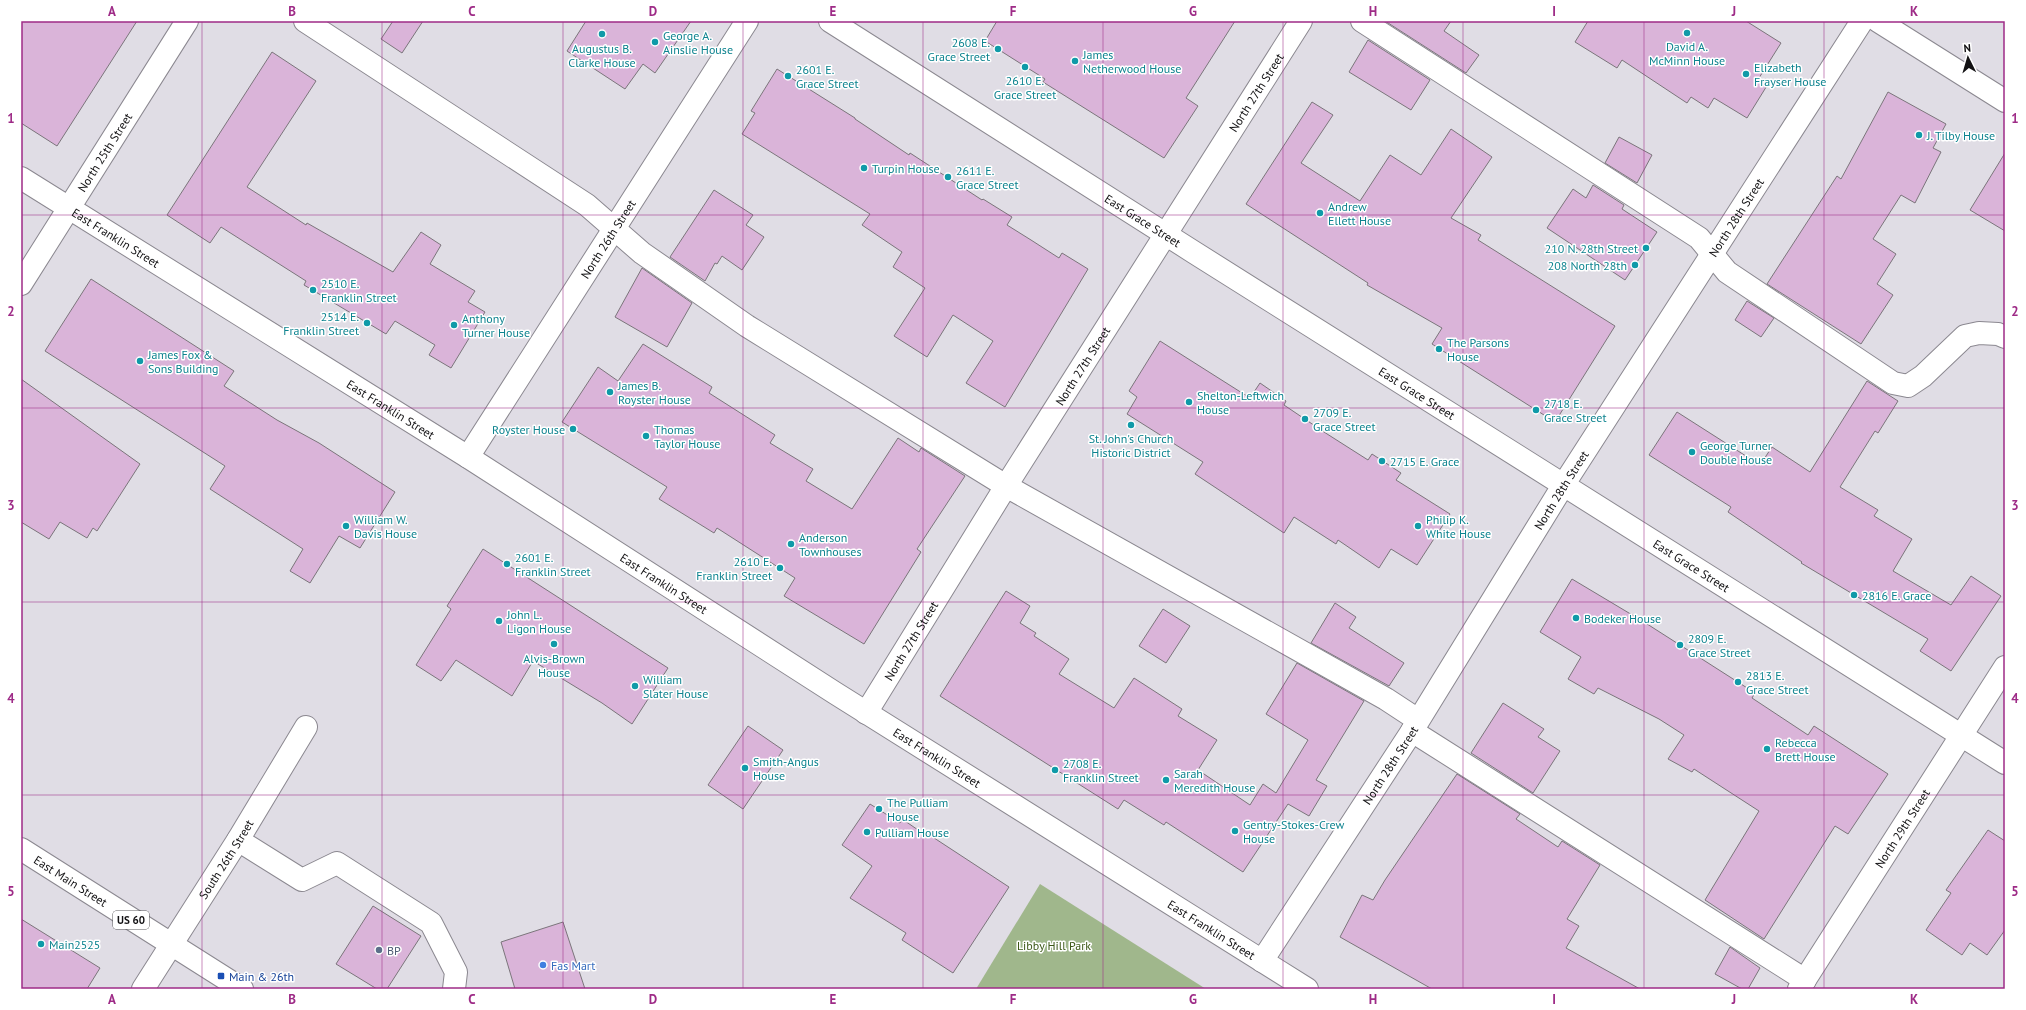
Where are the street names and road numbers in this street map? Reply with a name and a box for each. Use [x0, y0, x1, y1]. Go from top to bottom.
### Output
street label: North 27th Street [1225, 50, 1286, 134]
street label: North 25th Street [74, 110, 135, 194]
street label: North 28th Street [1705, 175, 1767, 259]
street label: East Grace Street [1102, 190, 1184, 250]
street label: North 26th Street [577, 197, 638, 281]
street label: East Franklin Street [69, 204, 163, 270]
street label: North 27th Street [1052, 324, 1113, 408]
street label: East Grace Street [1376, 363, 1458, 422]
street label: East Franklin Street [344, 376, 437, 442]
street label: North 28th Street [1530, 447, 1591, 532]
street label: East Grace Street [1651, 536, 1732, 595]
street label: East Franklin Street [618, 550, 710, 617]
street label: North 27th Street [881, 598, 941, 683]
street label: North 28th Street [1359, 723, 1421, 807]
street label: East Franklin Street [891, 724, 984, 790]
street label: North 29th Street [1871, 786, 1933, 870]
street label: South 26th Street [195, 817, 256, 901]
street label: East Main Street [31, 852, 110, 909]
street label: East Franklin Street [1165, 896, 1258, 962]
road number: US 60 [113, 911, 149, 929]

